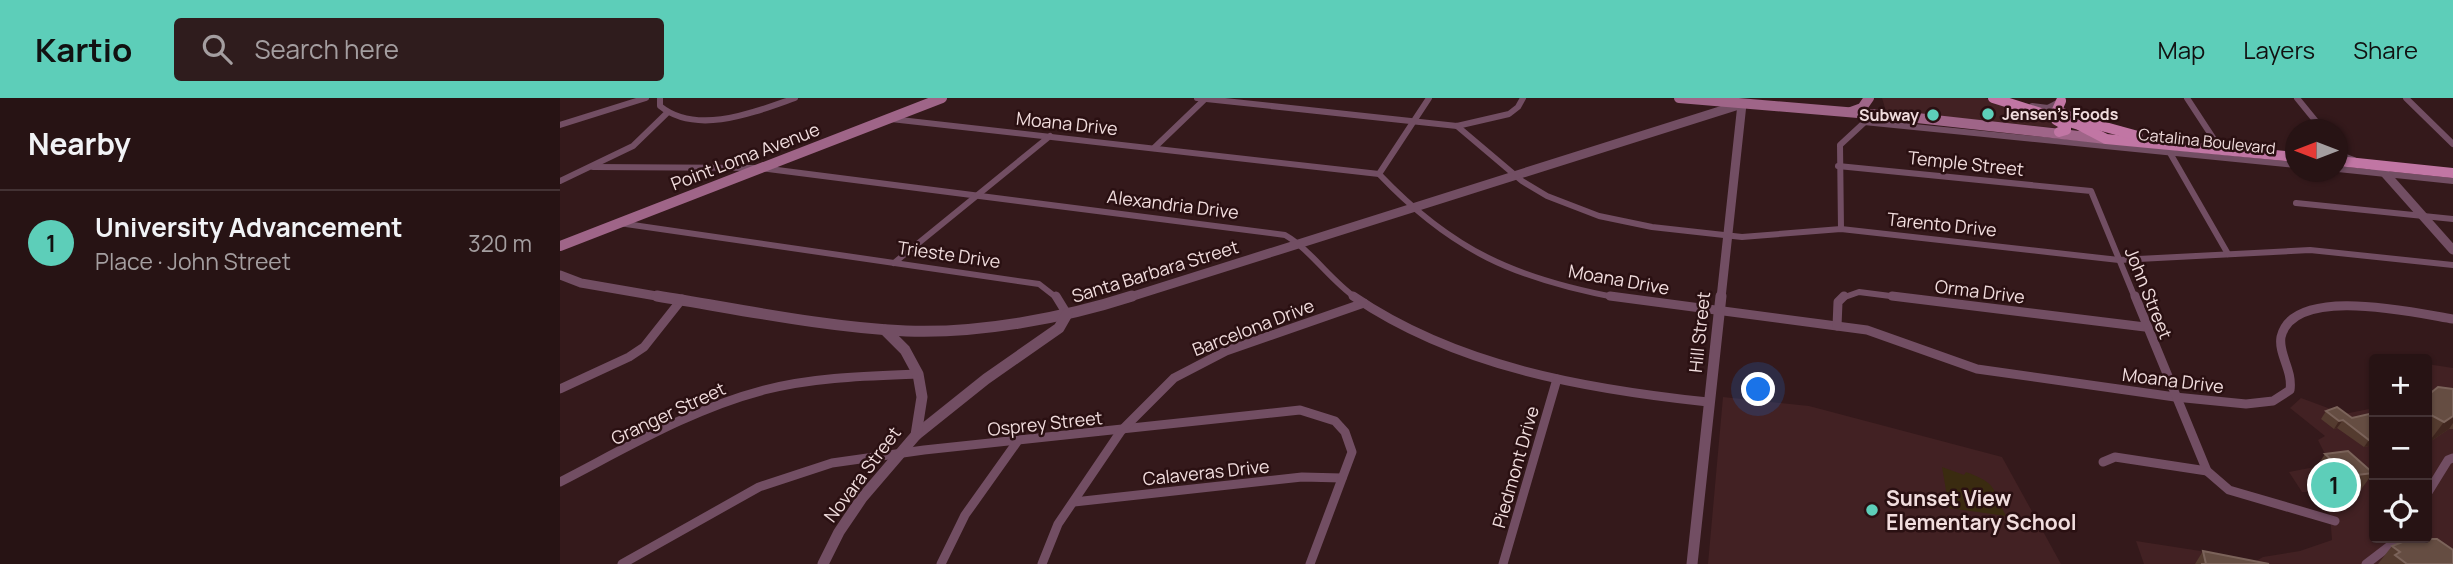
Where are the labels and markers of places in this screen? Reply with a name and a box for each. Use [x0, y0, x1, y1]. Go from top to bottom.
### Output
place label: Jensen's Foods [2002, 103, 2119, 125]
place label: Subway [1859, 104, 1919, 126]
marker: Jensen's Foods [1980, 106, 1996, 122]
marker: Subway [1925, 107, 1941, 123]
pin: 1 [2311, 459, 2357, 511]
place label: Sunset View Elementary School [1886, 484, 2077, 536]
marker: Sunset View Elementary School [1864, 502, 1880, 518]

